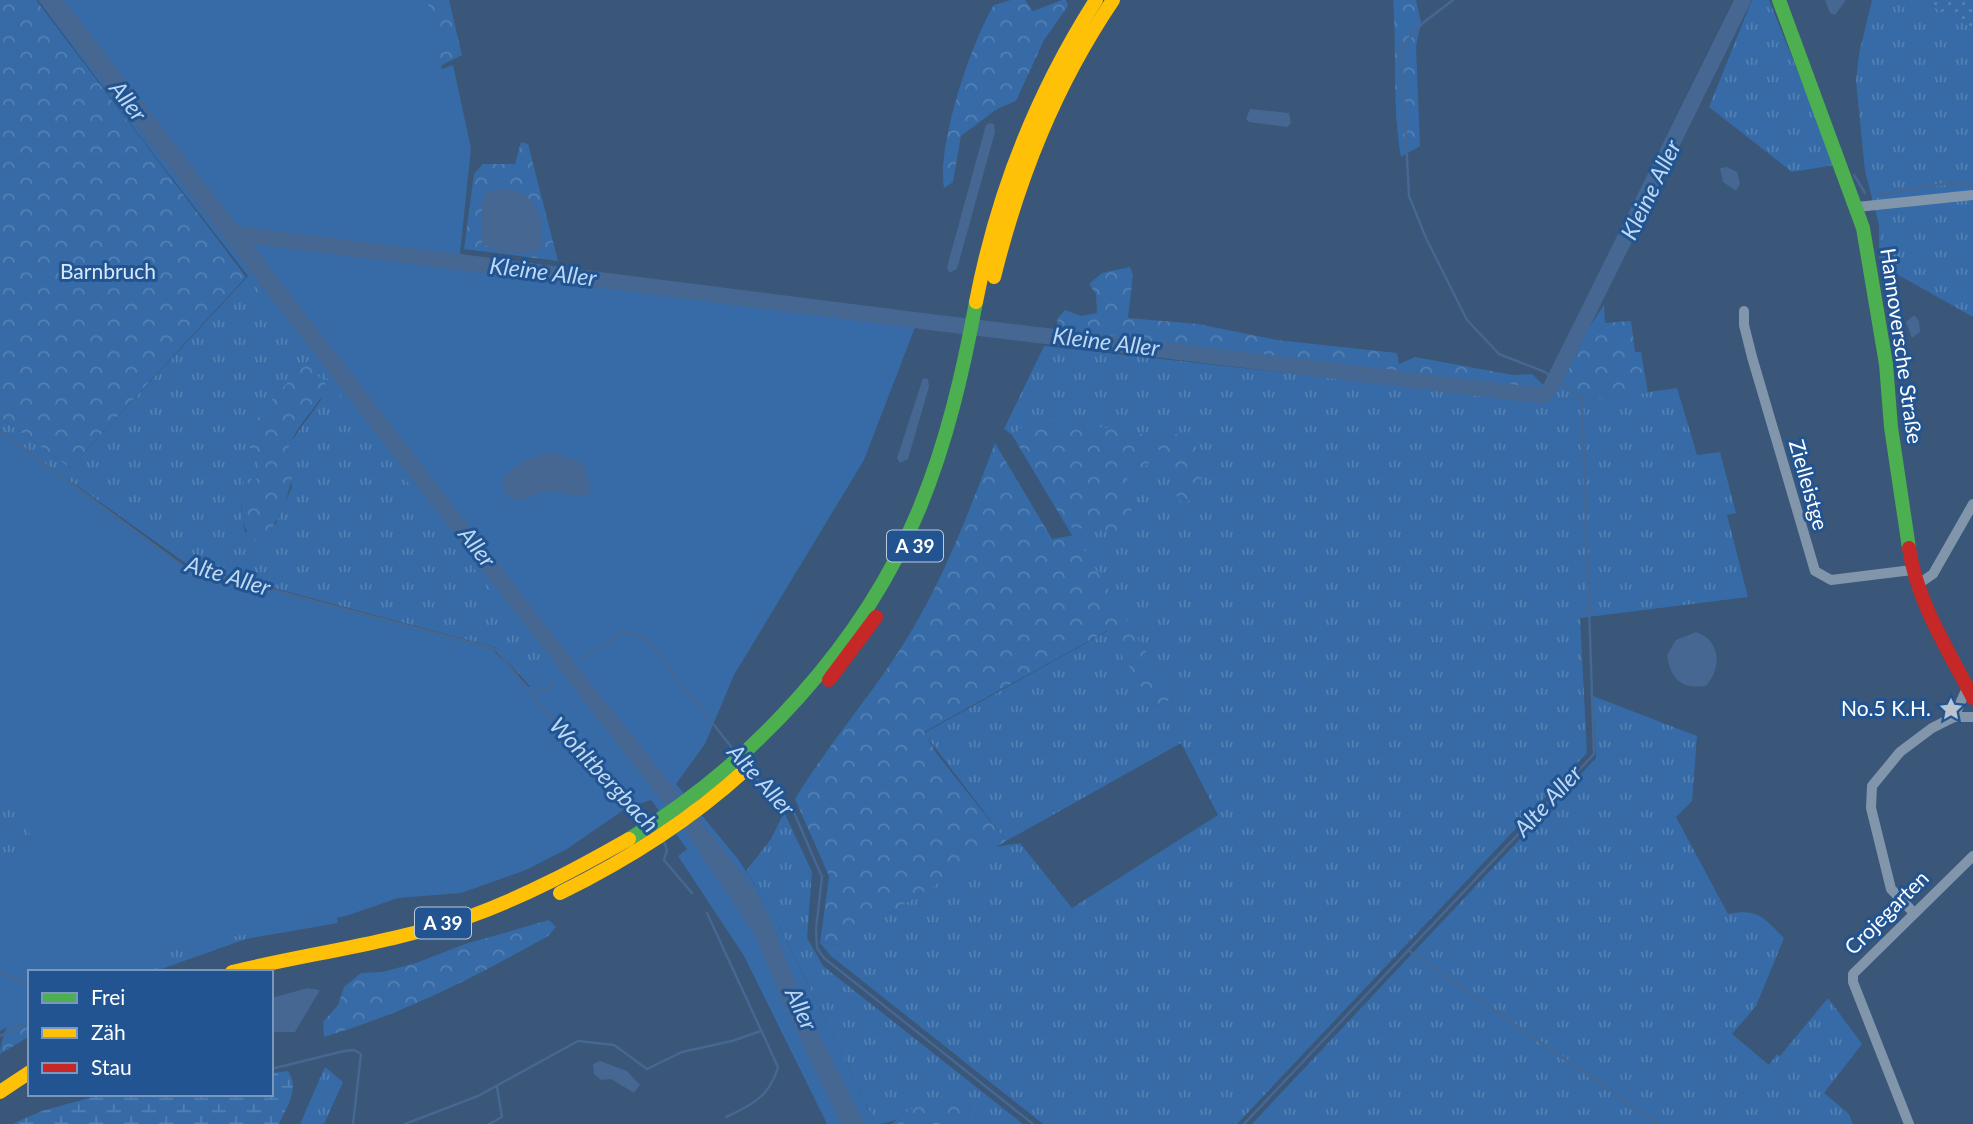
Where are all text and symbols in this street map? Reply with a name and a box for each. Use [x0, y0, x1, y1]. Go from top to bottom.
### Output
water label: Aller [104, 74, 154, 127]
water label: Kleine Aller [1614, 134, 1687, 244]
street label: Hannoversche Straße [1876, 246, 1929, 445]
water label: Kleine Aller [488, 251, 599, 292]
park label: Barnbruch [60, 258, 156, 283]
water label: Kleine Aller [1051, 321, 1162, 362]
street label: Zielleistge [1785, 436, 1834, 533]
water label: Aller [453, 520, 503, 573]
road number: A 39 [887, 530, 943, 562]
water label: Alte Aller [182, 549, 275, 601]
place label: No.5 K.H. [1841, 695, 1931, 720]
place icon: No.5 K.H. [1937, 695, 1965, 723]
water label: Wohltbergbach [544, 711, 665, 838]
water label: Alte Aller [722, 737, 802, 822]
water label: Alte Aller [1507, 758, 1588, 842]
street label: Crojegarten [1839, 865, 1933, 959]
road number: A 39 [415, 908, 471, 939]
legend [28, 970, 273, 1096]
water label: Aller [780, 982, 824, 1035]
text: Frei [91, 984, 125, 1009]
text: Zäh [91, 1019, 126, 1044]
text: Stau [91, 1054, 132, 1079]

